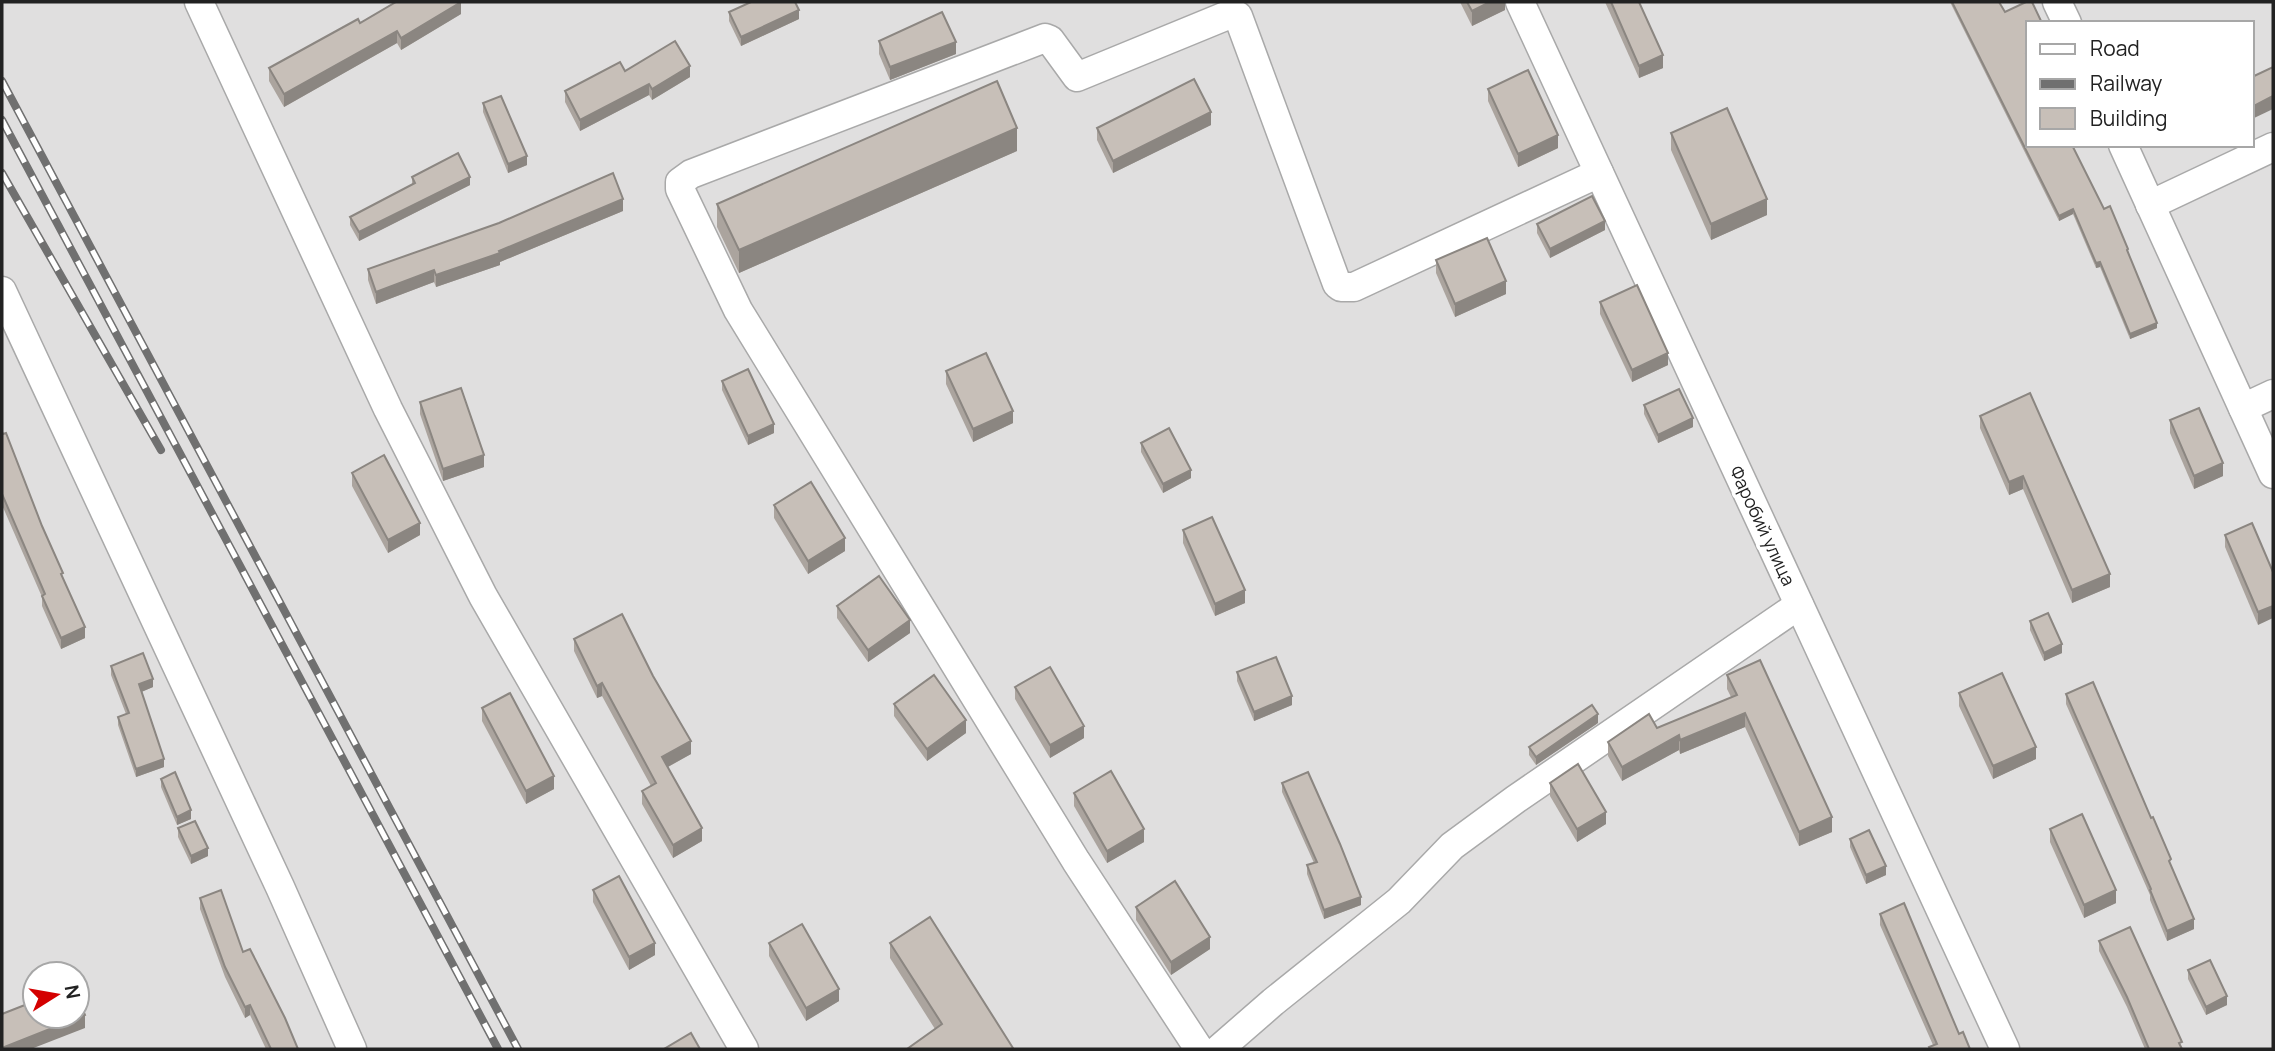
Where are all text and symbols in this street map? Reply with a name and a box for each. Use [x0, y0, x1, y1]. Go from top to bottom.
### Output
legend [2026, 21, 2254, 147]
text: Road [2090, 34, 2140, 62]
text: Railway [2090, 69, 2162, 97]
text: Building [2090, 104, 2167, 132]
street label: Фаробий улица [1725, 462, 1801, 589]
north arrow [21, 960, 91, 1030]
text: N [59, 983, 87, 1001]

